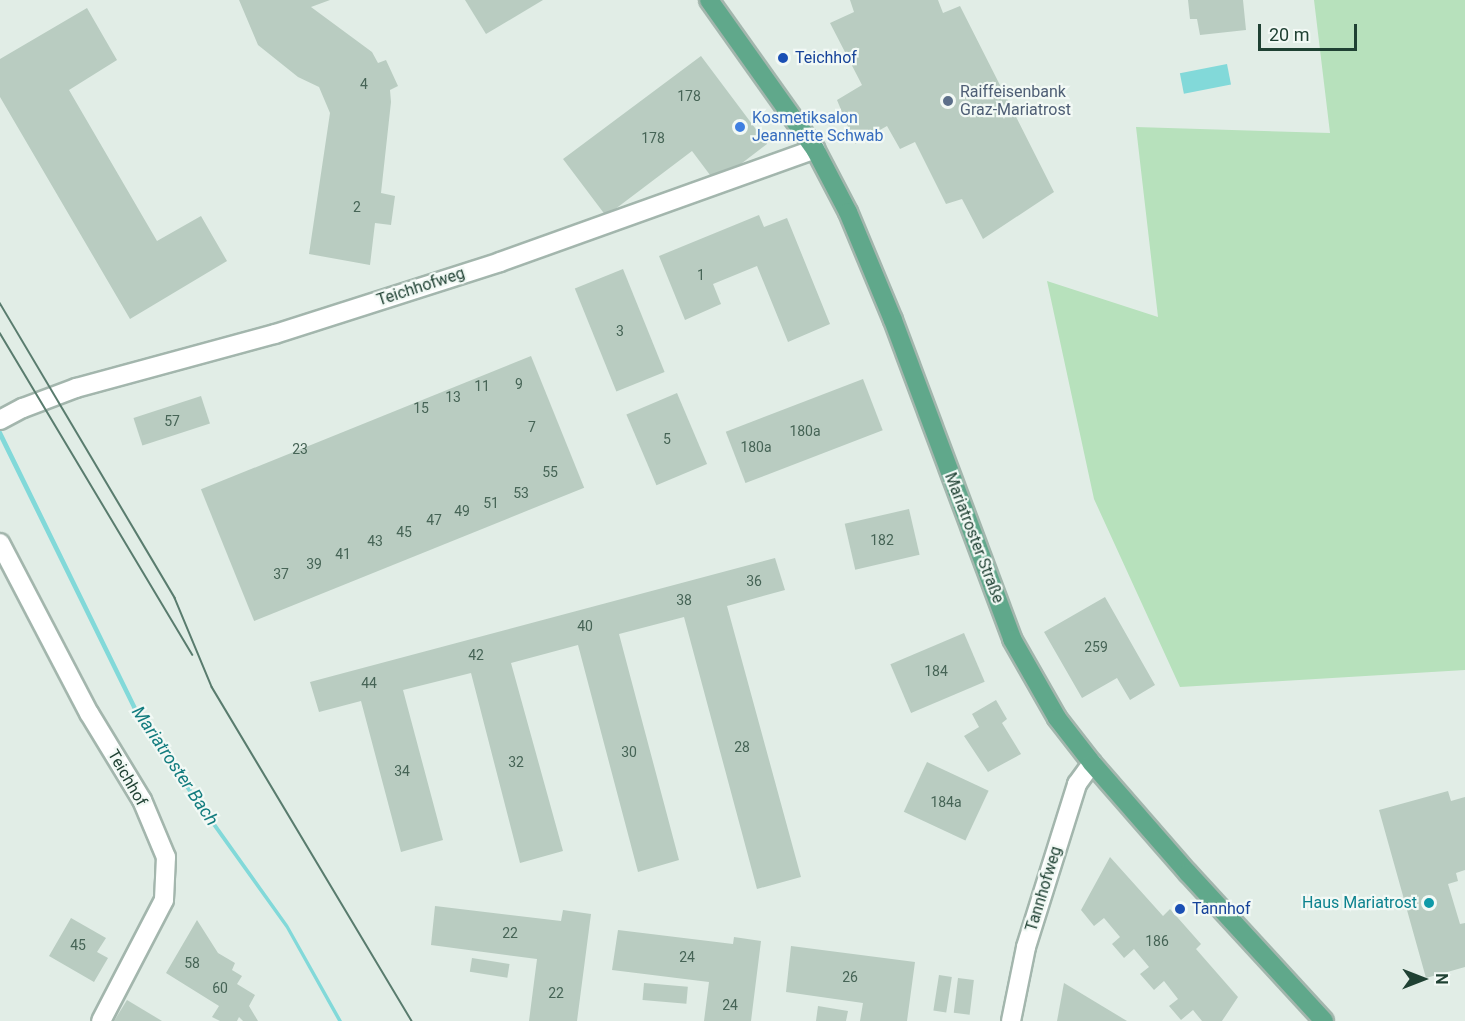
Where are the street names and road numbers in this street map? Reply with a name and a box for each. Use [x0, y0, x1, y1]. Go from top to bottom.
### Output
street label: Teichhofweg [375, 264, 467, 310]
street label: Mariatroster Straße [940, 470, 1008, 606]
street label: Teichhof [103, 746, 151, 810]
street label: Tannhofweg [1022, 844, 1066, 934]

